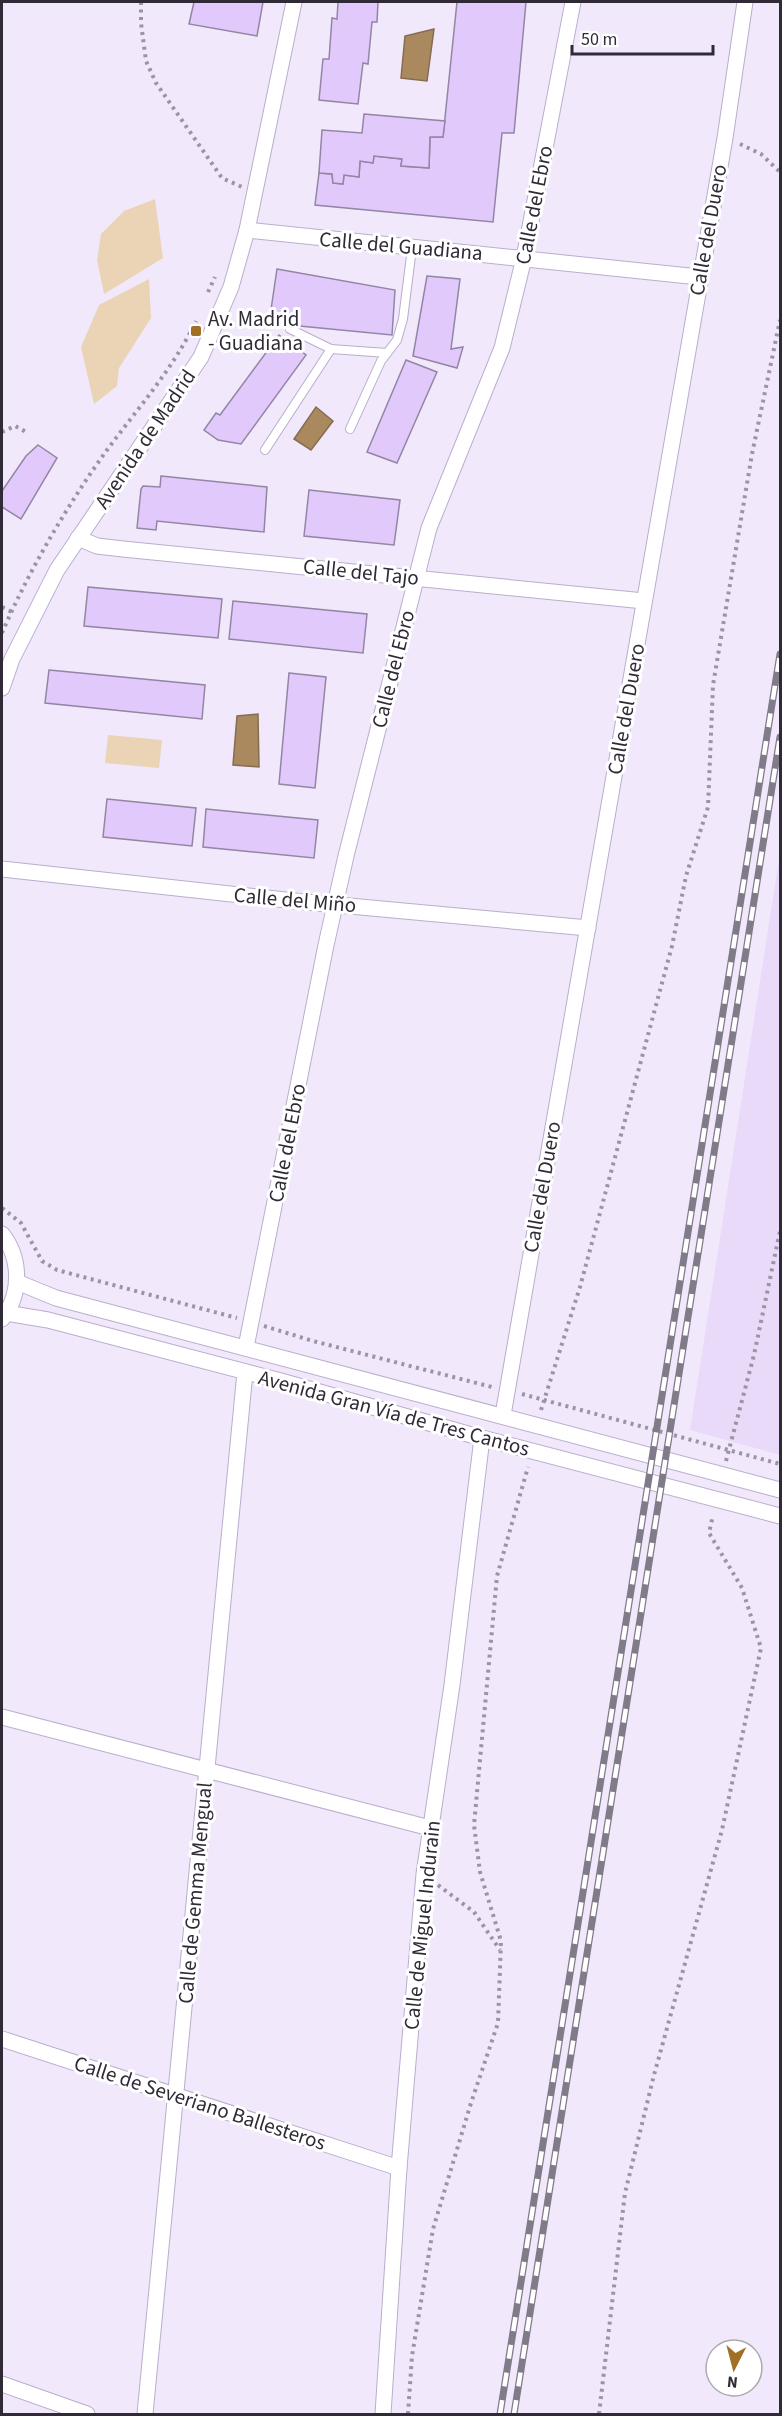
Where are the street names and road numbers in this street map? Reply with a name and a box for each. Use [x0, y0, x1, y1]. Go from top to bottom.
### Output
street label: Calle del Ebro [508, 143, 560, 267]
street label: Calle del Duero [682, 162, 734, 298]
street label: Calle del Guadiana [318, 224, 484, 268]
street label: Avenida de Madrid [87, 363, 203, 515]
street label: Calle del Tajo [302, 551, 420, 593]
street label: Calle del Ebro [364, 607, 422, 731]
street label: Calle del Duero [600, 641, 652, 777]
street label: Calle del Miño [233, 880, 357, 920]
street label: Calle del Ebro [261, 1081, 313, 1205]
street label: Calle del Duero [516, 1119, 568, 1255]
street label: Avenida Gran Vía de Tres Cantos [255, 1362, 533, 1464]
street label: Calle de Gemma Mengual [170, 1781, 220, 2005]
street label: Calle de Miguel Indurain [396, 1819, 448, 2031]
street label: Calle de Severiano Ballesteros [70, 2048, 330, 2158]

